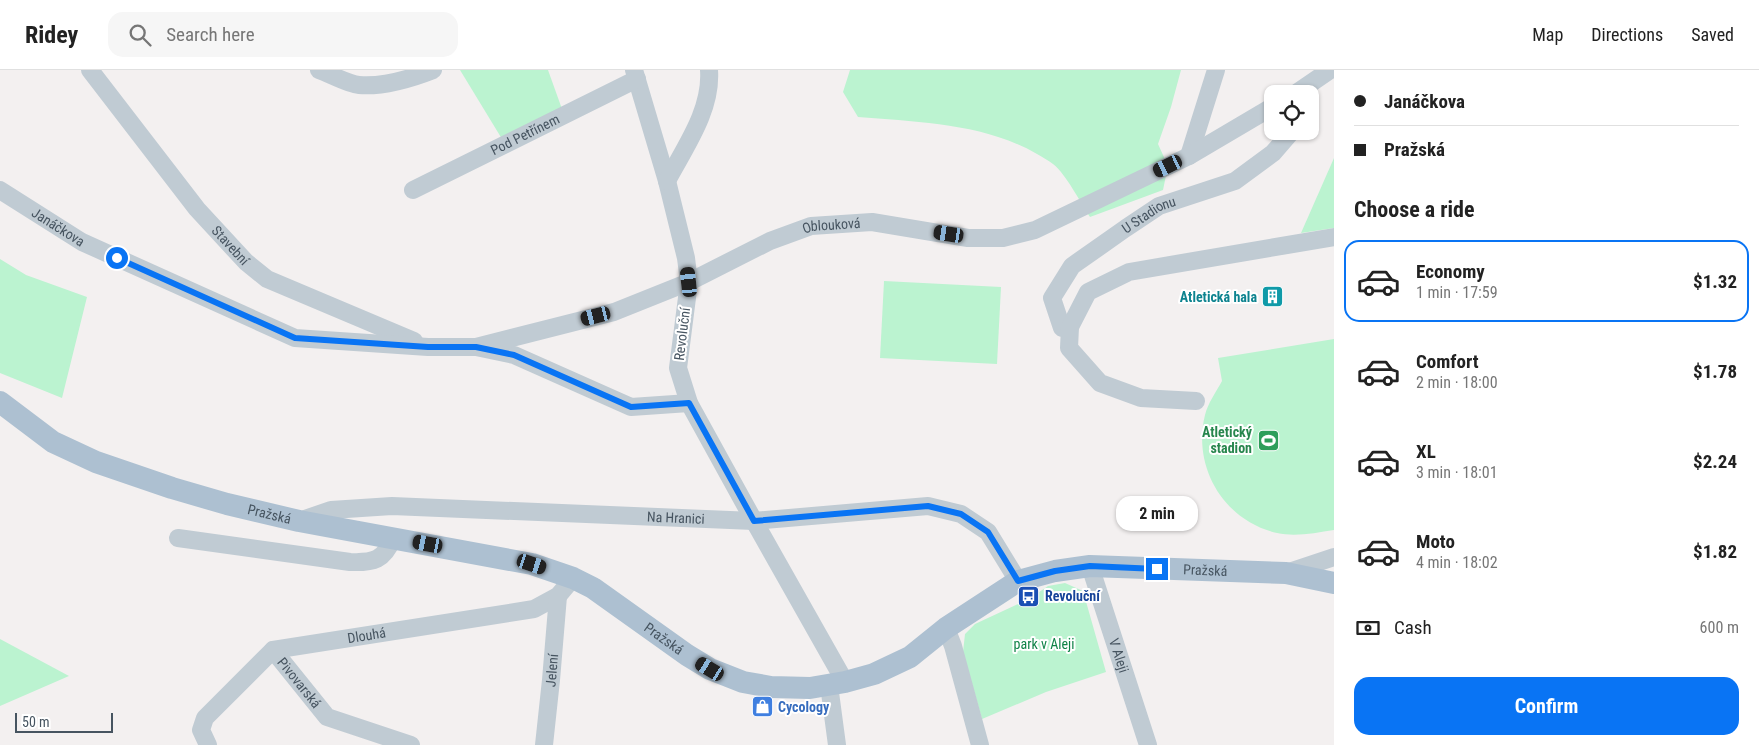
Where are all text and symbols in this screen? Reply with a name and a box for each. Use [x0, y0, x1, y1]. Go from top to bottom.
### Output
search box [108, 12, 458, 57]
text: Ridey [25, 21, 78, 49]
icon: search [126, 21, 154, 49]
text: Search here [166, 23, 255, 46]
text: Map [1532, 24, 1563, 45]
text: Directions [1591, 24, 1663, 45]
text: Saved [1691, 24, 1734, 45]
map controls [1264, 85, 1319, 140]
button: locate [1264, 85, 1319, 140]
text: Janáčkova [1384, 90, 1465, 113]
street label: Pod Petřínem [488, 111, 562, 158]
text: Pražská [1384, 138, 1445, 161]
car [1151, 153, 1184, 179]
street label: U Stadionu [1119, 193, 1178, 237]
text: Choose a ride [1354, 197, 1475, 222]
street label: Janáčkova [29, 204, 88, 250]
street label: Oblouková [800, 215, 861, 237]
street label: Stavební [209, 223, 253, 269]
car [933, 224, 964, 244]
route start [106, 247, 128, 269]
icon: car [1356, 259, 1401, 304]
text: Economy [1416, 260, 1485, 283]
car [679, 266, 698, 298]
text: $1.32 [1693, 270, 1737, 293]
text: 1 min · 17:59 [1416, 283, 1498, 302]
building icon: Atletická hala [1261, 285, 1285, 309]
place label: Atletická hala [1180, 289, 1257, 305]
car [579, 305, 612, 327]
street label: Revoluční [671, 306, 693, 361]
icon: car [1356, 349, 1401, 394]
text: Comfort [1416, 350, 1479, 373]
text: $1.78 [1693, 360, 1737, 383]
text: 2 min · 18:00 [1416, 373, 1498, 392]
place label: Atletický stadion [1202, 424, 1253, 456]
sports icon: Atletický stadion [1256, 428, 1280, 452]
icon: car [1356, 439, 1401, 484]
text: XL [1416, 440, 1436, 463]
text: $2.24 [1693, 450, 1737, 473]
text: 3 min · 18:01 [1416, 463, 1498, 482]
callout: 2 min [1116, 496, 1198, 532]
street label: Pražská [246, 501, 293, 527]
text: 2 min [1139, 504, 1175, 523]
street label: Na Hranici [647, 509, 705, 527]
icon: car [1356, 529, 1401, 574]
text: Moto [1416, 530, 1455, 553]
car [411, 534, 444, 554]
text: $1.82 [1693, 540, 1737, 563]
car [515, 552, 548, 576]
text: 4 min · 18:02 [1416, 553, 1498, 572]
route end [1146, 558, 1168, 580]
street label: Pražská [1183, 561, 1228, 579]
bus stop icon: Revoluční [1017, 584, 1041, 608]
place label: Revoluční [1045, 588, 1101, 604]
icon: cash [1354, 614, 1382, 642]
text: Cash [1394, 616, 1432, 639]
text: 600 m [1700, 618, 1739, 637]
street label: Pražská [641, 619, 686, 658]
street label: Dlouhá [346, 624, 387, 646]
park label: park v Aleji [1014, 636, 1074, 652]
street label: V Aleji [1106, 636, 1132, 675]
street label: Jelení [542, 652, 561, 688]
street label: Pivovarská [274, 654, 324, 711]
car [693, 655, 726, 683]
button: Confirm [1354, 677, 1739, 735]
shop icon: Cycology [750, 695, 774, 719]
place label: Cycology [778, 699, 830, 715]
scale bar [15, 710, 112, 733]
text: 50 m [22, 714, 50, 730]

